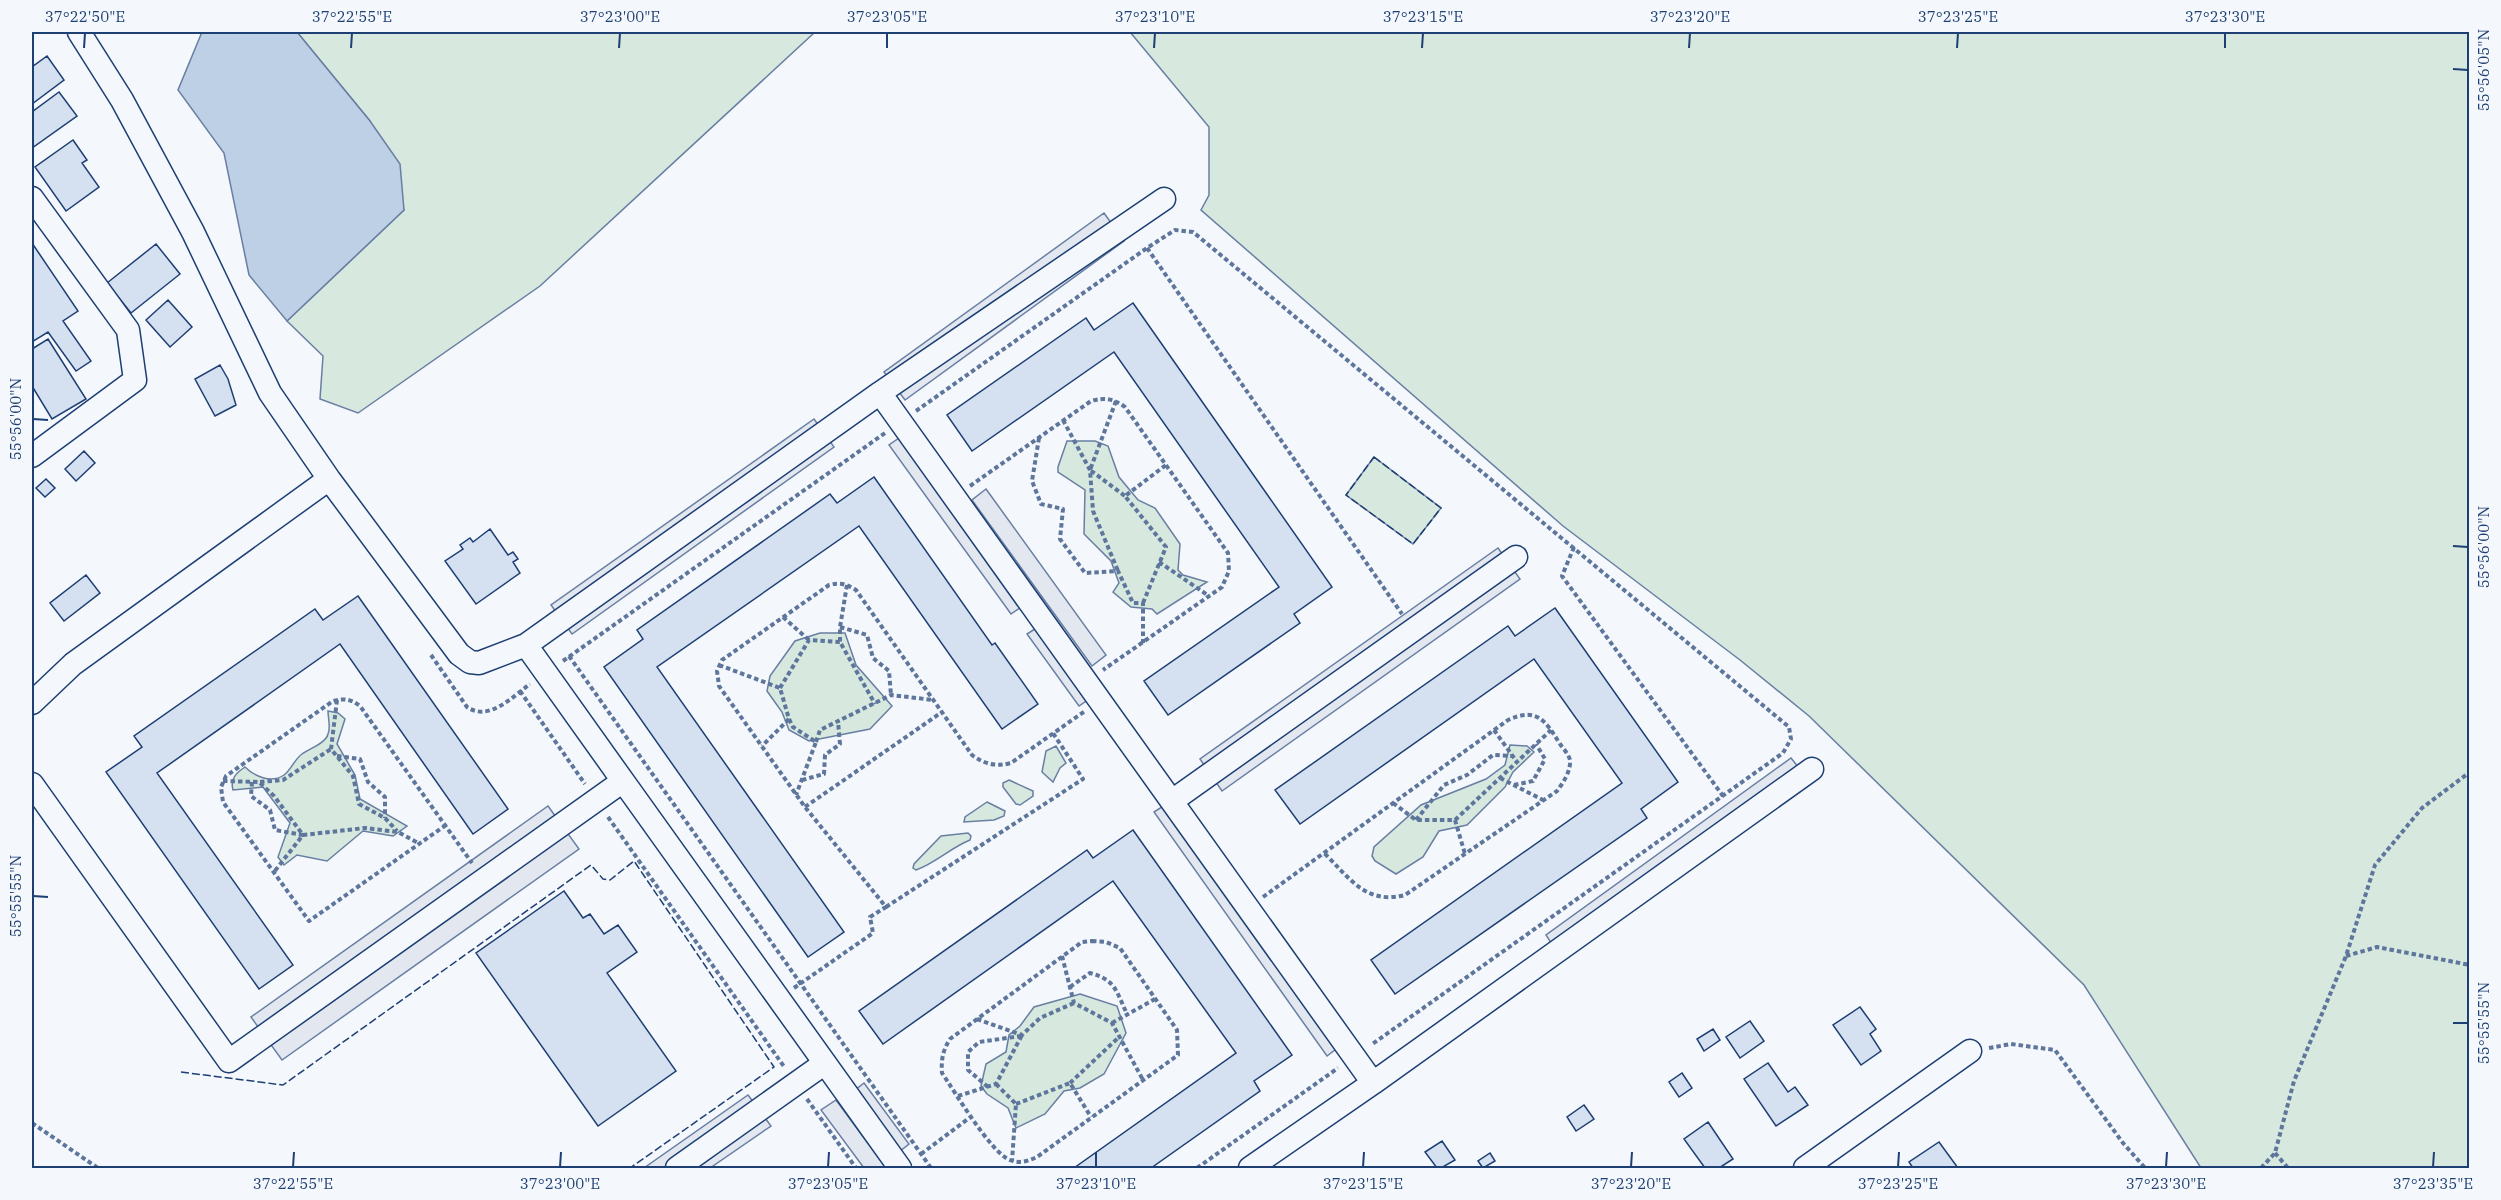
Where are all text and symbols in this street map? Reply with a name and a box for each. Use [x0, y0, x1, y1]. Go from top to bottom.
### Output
text: 37°22'50"E [45, 7, 125, 26]
text: 37°22'55"E [312, 7, 392, 26]
text: 37°23'00"E [580, 7, 660, 26]
text: 37°23'05"E [847, 7, 927, 26]
text: 37°23'10"E [1115, 7, 1195, 26]
text: 37°23'15"E [1383, 7, 1463, 26]
text: 37°23'20"E [1650, 7, 1730, 26]
text: 37°23'25"E [1918, 7, 1998, 26]
text: 37°23'30"E [2185, 7, 2265, 26]
text: 55°56'05"N [2474, 29, 2493, 111]
text: 55°56'00"N [6, 378, 25, 460]
text: 55°56'00"N [2474, 506, 2493, 588]
text: 55°55'55"N [6, 855, 25, 937]
text: 55°55'55"N [2474, 982, 2493, 1064]
text: 37°22'55"E [253, 1174, 333, 1193]
text: 37°23'00"E [520, 1174, 600, 1193]
text: 37°23'05"E [788, 1174, 868, 1193]
text: 37°23'10"E [1056, 1174, 1136, 1193]
text: 37°23'15"E [1323, 1174, 1403, 1193]
text: 37°23'20"E [1591, 1174, 1671, 1193]
text: 37°23'25"E [1858, 1174, 1938, 1193]
text: 37°23'30"E [2126, 1174, 2206, 1193]
text: 37°23'35"E [2393, 1174, 2473, 1193]

